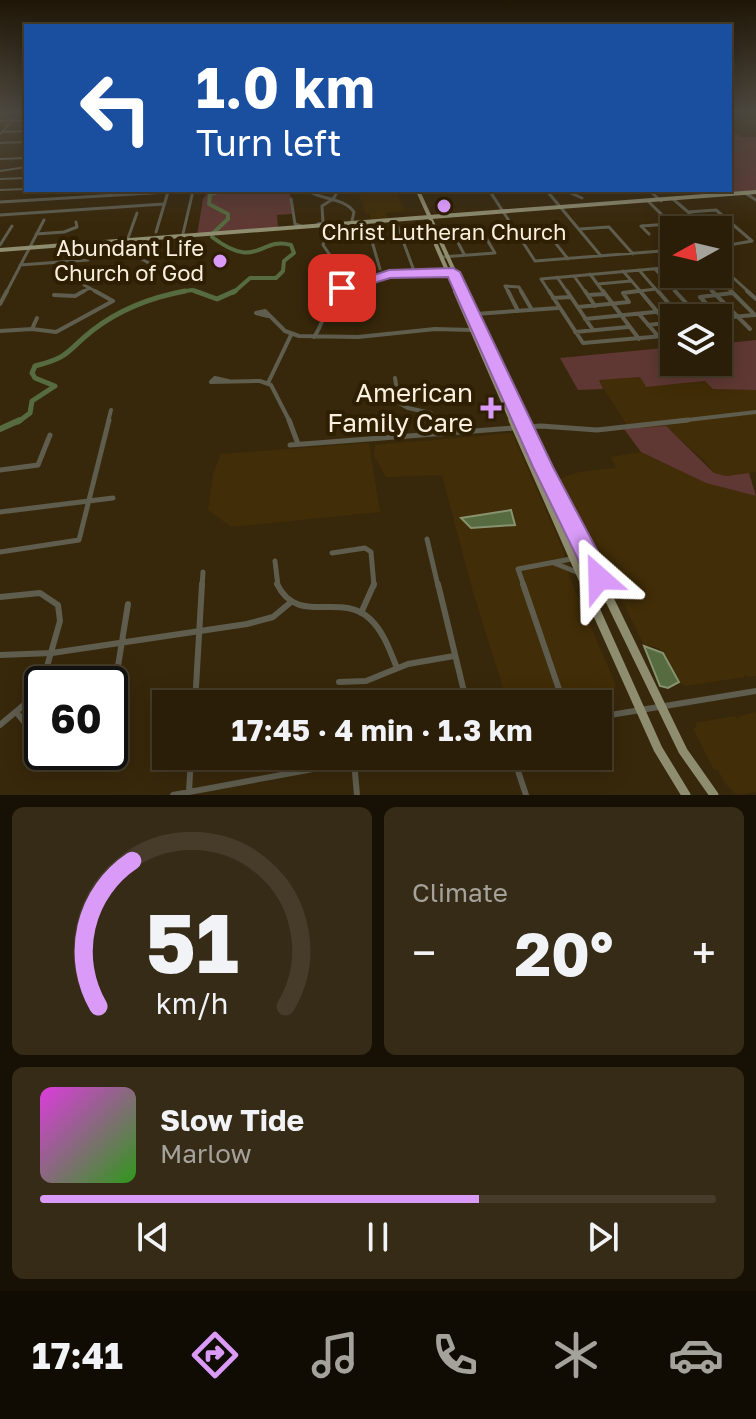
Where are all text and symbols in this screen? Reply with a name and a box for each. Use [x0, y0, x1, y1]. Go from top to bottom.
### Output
text: 1.0 km [196, 53, 375, 120]
icon: left [64, 56, 168, 160]
text: Turn left [196, 121, 342, 164]
marker: Christ Lutheran Church [435, 197, 453, 215]
north arrow [660, 216, 732, 288]
map controls [660, 216, 732, 376]
place label: Christ Lutheran Church [322, 218, 566, 245]
place label: Abundant Life Church of God [54, 234, 204, 286]
marker: Abundant Life Church of God [211, 252, 229, 270]
pin [308, 254, 376, 322]
icon: arrive [320, 266, 364, 310]
button: layers [660, 304, 732, 376]
place label: American Family Care [327, 377, 473, 438]
marker: American Family Care [480, 397, 502, 419]
position arrow [557, 536, 641, 620]
speed limit sign: 60 [24, 666, 128, 770]
text: 17:45 · 4 min · 1.3 km [231, 712, 533, 748]
text: Climate [412, 877, 508, 908]
text: 51 [145, 891, 239, 991]
text: 20° [515, 917, 614, 989]
text: − [412, 926, 436, 979]
text: + [692, 926, 716, 979]
text: km/h [156, 986, 228, 1020]
text: Slow Tide [160, 1102, 304, 1138]
text: Marlow [160, 1138, 252, 1169]
icon: previous [131, 1215, 175, 1259]
icon: pause [356, 1215, 400, 1259]
icon: next [581, 1215, 625, 1259]
icon: directions [187, 1327, 243, 1383]
icon: music [307, 1327, 363, 1383]
icon: phone [427, 1327, 483, 1383]
icon: climate [548, 1327, 604, 1383]
icon: car [668, 1327, 724, 1383]
text: 17:41 [32, 1334, 123, 1377]

